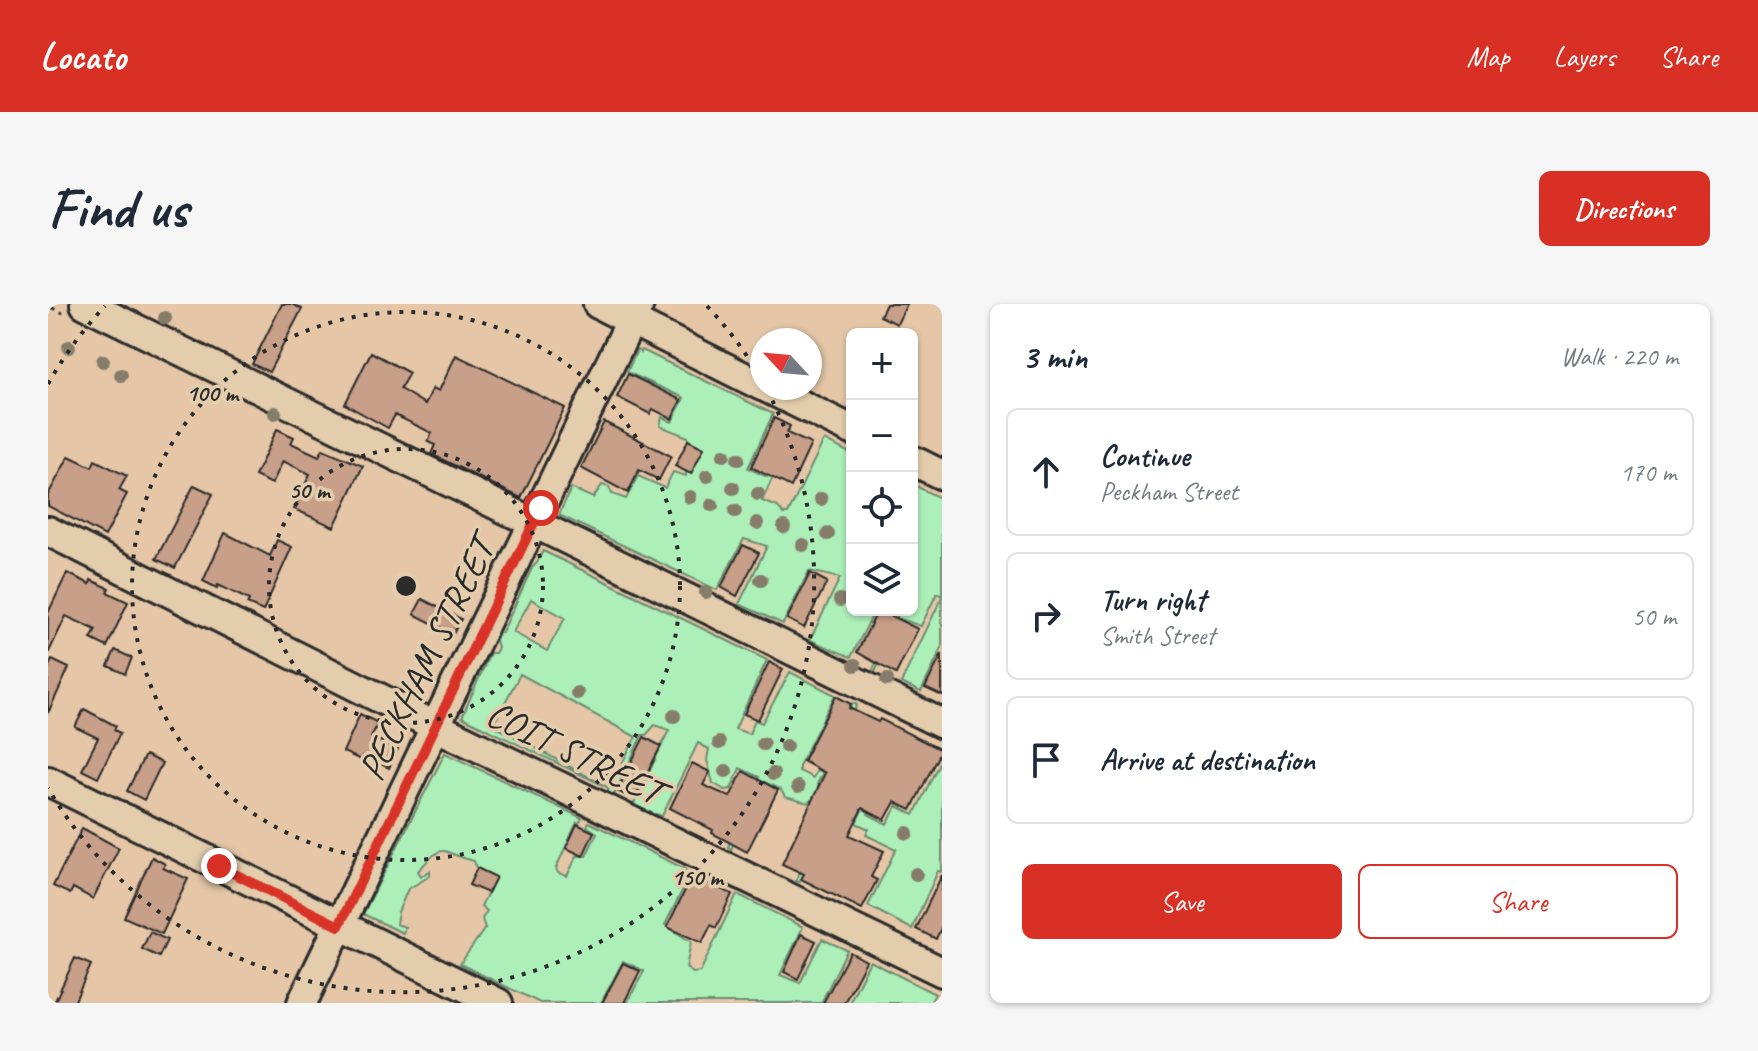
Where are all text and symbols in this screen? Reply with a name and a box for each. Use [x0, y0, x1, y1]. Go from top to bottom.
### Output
text: Locato [40, 33, 126, 80]
text: Map [1467, 39, 1510, 74]
text: Layers [1554, 39, 1615, 74]
text: Share [1659, 39, 1718, 74]
button: Directions [1539, 171, 1710, 246]
text: Find us [48, 173, 188, 244]
north arrow [750, 328, 822, 400]
map controls [846, 328, 918, 616]
button: + [846, 328, 918, 400]
text: 3 min [1022, 335, 1087, 378]
text: Walk · 220 m [1561, 340, 1678, 373]
text: 100 m [186, 378, 240, 408]
button: − [846, 400, 918, 472]
text: Continue [1100, 437, 1190, 475]
icon: ahead [1024, 450, 1068, 494]
text: 170 m [1620, 456, 1676, 489]
button: locate [846, 472, 918, 544]
text: 50 m [289, 475, 332, 505]
text: Peckham Street [1100, 475, 1238, 508]
route start [523, 490, 559, 526]
street label: PECKHAM STREET [348, 522, 509, 788]
button: layers [846, 544, 918, 616]
centre of rings [392, 572, 420, 600]
text: Turn right [1100, 581, 1205, 619]
icon: right [1024, 594, 1068, 638]
text: 50 m [1632, 600, 1676, 633]
text: Smith Street [1100, 619, 1215, 652]
street label: COIT STREET [479, 690, 679, 820]
icon: arrive [1024, 738, 1068, 782]
text: Arrive at destination [1100, 741, 1315, 779]
route end [201, 848, 237, 884]
text: 150 m [671, 862, 725, 892]
button: Save [1022, 864, 1342, 939]
button: Share [1358, 864, 1678, 939]

